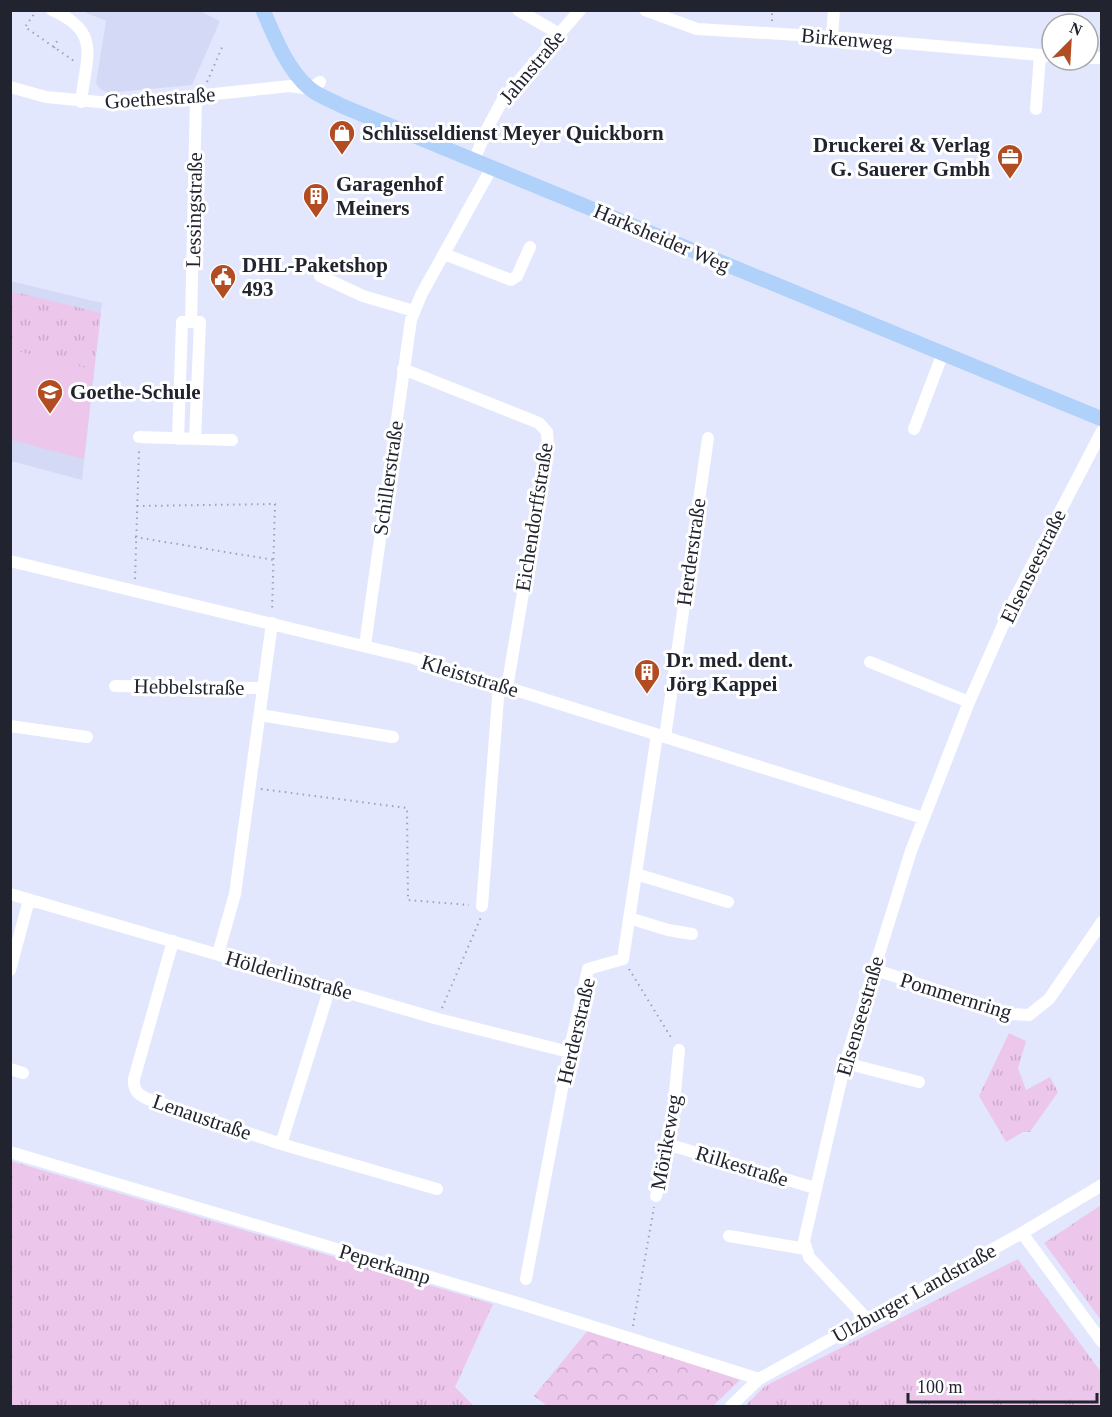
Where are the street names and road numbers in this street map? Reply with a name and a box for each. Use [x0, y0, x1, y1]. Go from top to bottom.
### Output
street label: Birkenweg [800, 23, 894, 55]
street label: Jahnstraße [494, 25, 570, 109]
street label: Goethestraße [104, 82, 216, 114]
street label: Lessingstraße [181, 152, 207, 268]
street label: Harksheider Weg [590, 199, 734, 278]
street label: Schillerstraße [368, 419, 408, 537]
street label: Eichendorffstraße [510, 441, 558, 593]
street label: Herderstraße [672, 497, 710, 607]
street label: Elsenseestraße [995, 505, 1071, 627]
street label: Kleiststraße [419, 650, 521, 702]
street label: Hebbelstraße [133, 674, 245, 700]
street label: Hölderlinstraße [223, 945, 355, 1005]
street label: Elsenseestraße [831, 953, 889, 1079]
street label: Pommernring [897, 968, 1015, 1025]
street label: Herderstraße [552, 975, 600, 1087]
street label: Lenaustraße [150, 1089, 254, 1145]
street label: Mörikeweg [646, 1092, 686, 1192]
street label: Rilkestraße [693, 1141, 791, 1191]
street label: Ulzburger Landstraße [828, 1238, 1000, 1348]
street label: Peperkamp [336, 1239, 434, 1289]

